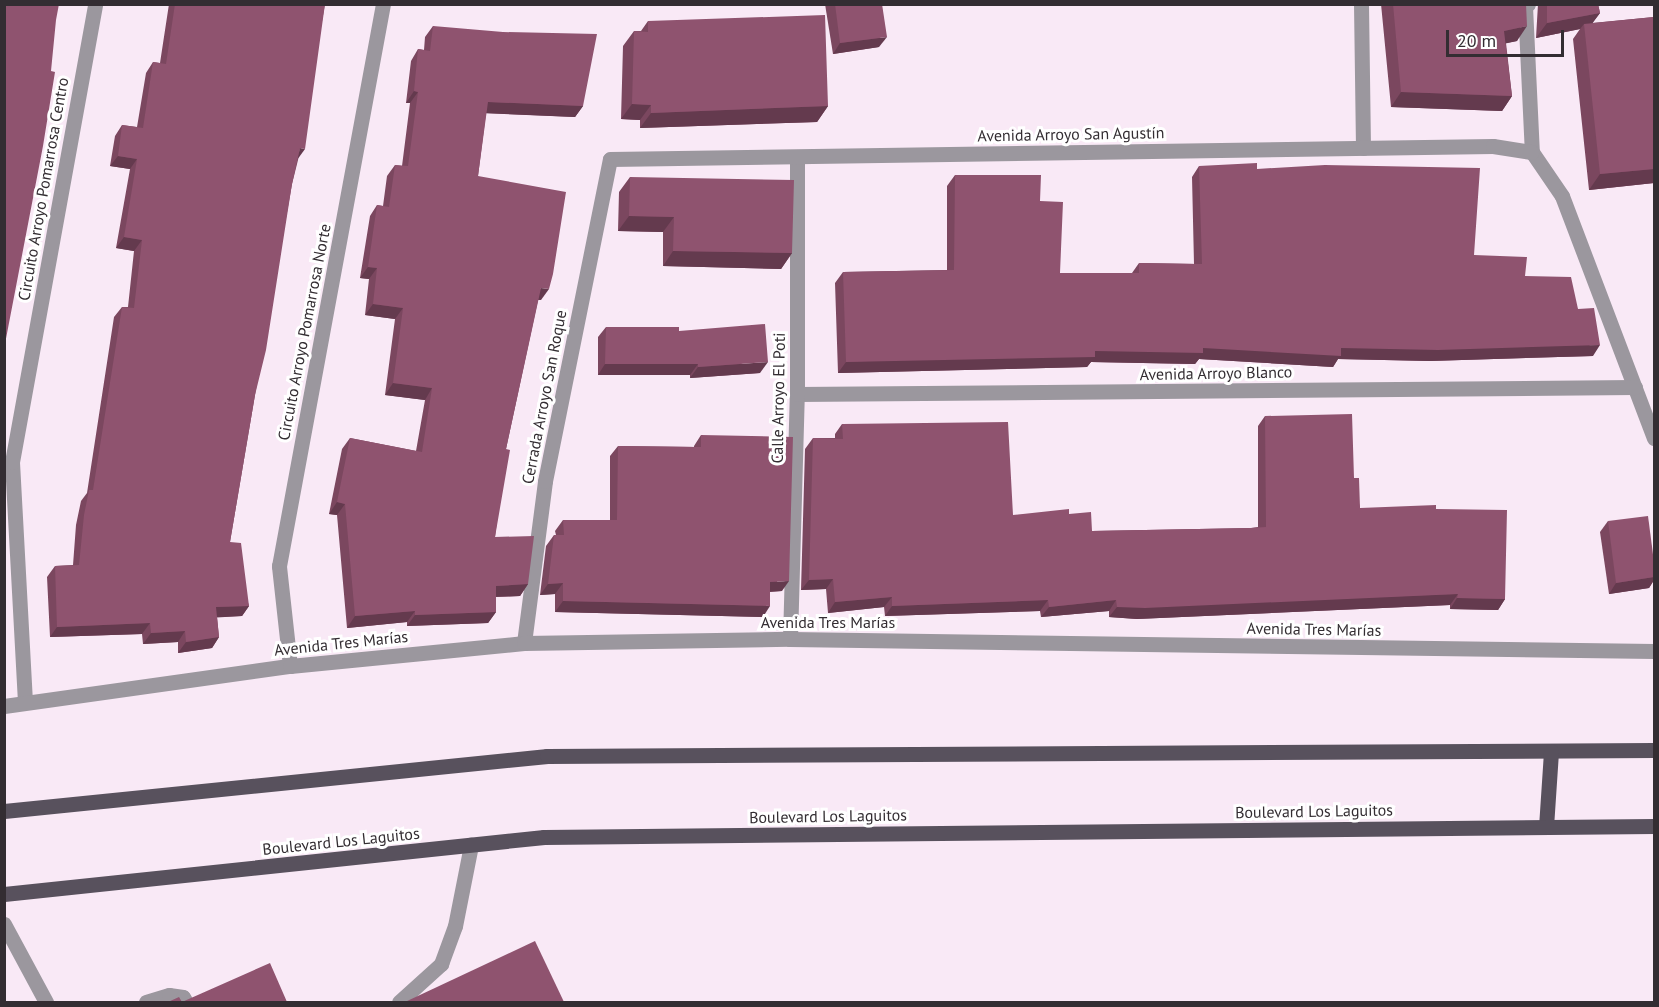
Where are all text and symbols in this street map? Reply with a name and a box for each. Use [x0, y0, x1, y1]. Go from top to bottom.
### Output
scale bar [1449, 18, 1568, 56]
text: 20 m [1457, 29, 1496, 52]
street label: Circuito Arroyo Pomarrosa Centro [14, 76, 72, 302]
street label: Avenida Arroyo San Agustín [977, 123, 1165, 145]
street label: Circuito Arroyo Pomarrosa Norte [274, 222, 334, 442]
street label: Cerrada Arroyo San Roque [518, 308, 570, 486]
street label: Calle Arroyo El Poti [767, 332, 789, 464]
street label: Avenida Arroyo Blanco [1139, 362, 1293, 384]
street label: Avenida Tres Marías [760, 612, 896, 632]
street label: Avenida Tres Marías [1246, 618, 1382, 640]
street label: Avenida Tres Marías [273, 626, 409, 660]
street label: Boulevard Los Laguitos [1235, 800, 1393, 822]
street label: Boulevard Los Laguitos [749, 805, 907, 827]
street label: Boulevard Los Laguitos [262, 823, 420, 859]

